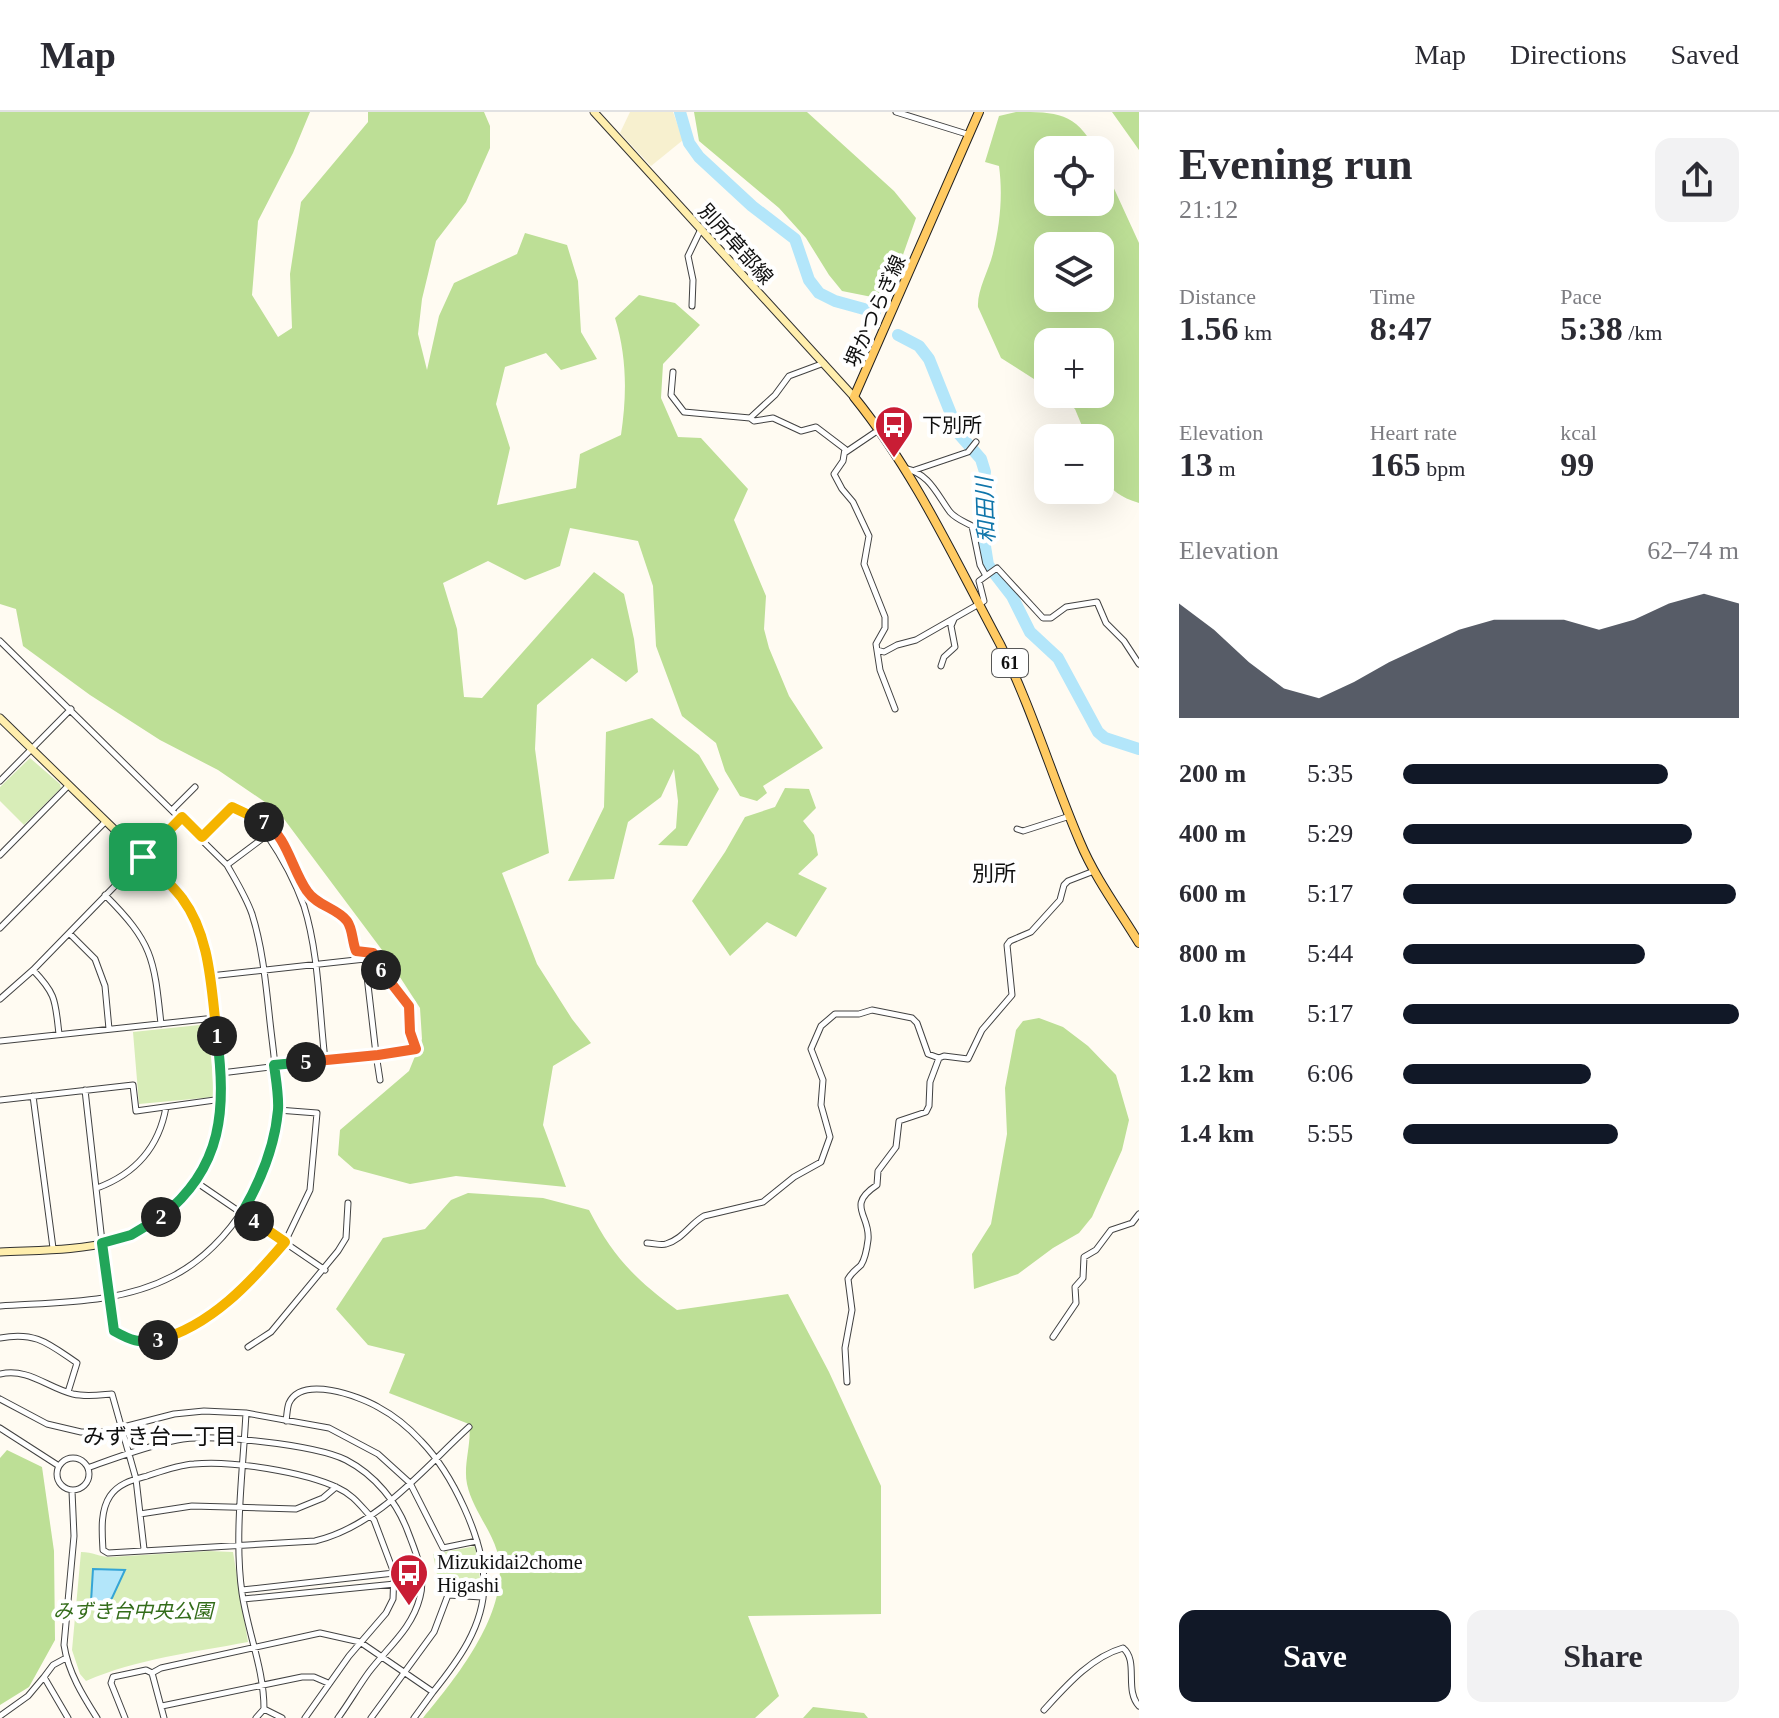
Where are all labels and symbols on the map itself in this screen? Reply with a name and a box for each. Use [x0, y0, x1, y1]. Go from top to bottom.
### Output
street label: 別所草部線 [694, 199, 778, 289]
street label: 堺かつらぎ線 [841, 252, 909, 370]
bus stop icon: 下別所 [873, 404, 915, 459]
place label: 下別所 [922, 414, 982, 436]
water label: 和田川 [972, 475, 999, 543]
road number: 61 [992, 649, 1028, 677]
pin: 7 [244, 802, 284, 842]
pin [109, 823, 177, 891]
district label: 別所 [972, 861, 1016, 886]
pin: 6 [361, 950, 401, 990]
pin: 1 [197, 1016, 237, 1056]
pin: 5 [286, 1042, 326, 1082]
pin: 2 [141, 1197, 181, 1237]
pin: 4 [234, 1201, 274, 1241]
pin: 3 [138, 1320, 178, 1360]
district label: みずき台一丁目 [83, 1424, 237, 1449]
place label: Mizukidai2chome Higashi [437, 1551, 583, 1597]
bus stop icon: Mizukidai2chome Higashi [388, 1552, 430, 1607]
park label: みずき台中央公園 [53, 1600, 216, 1622]

